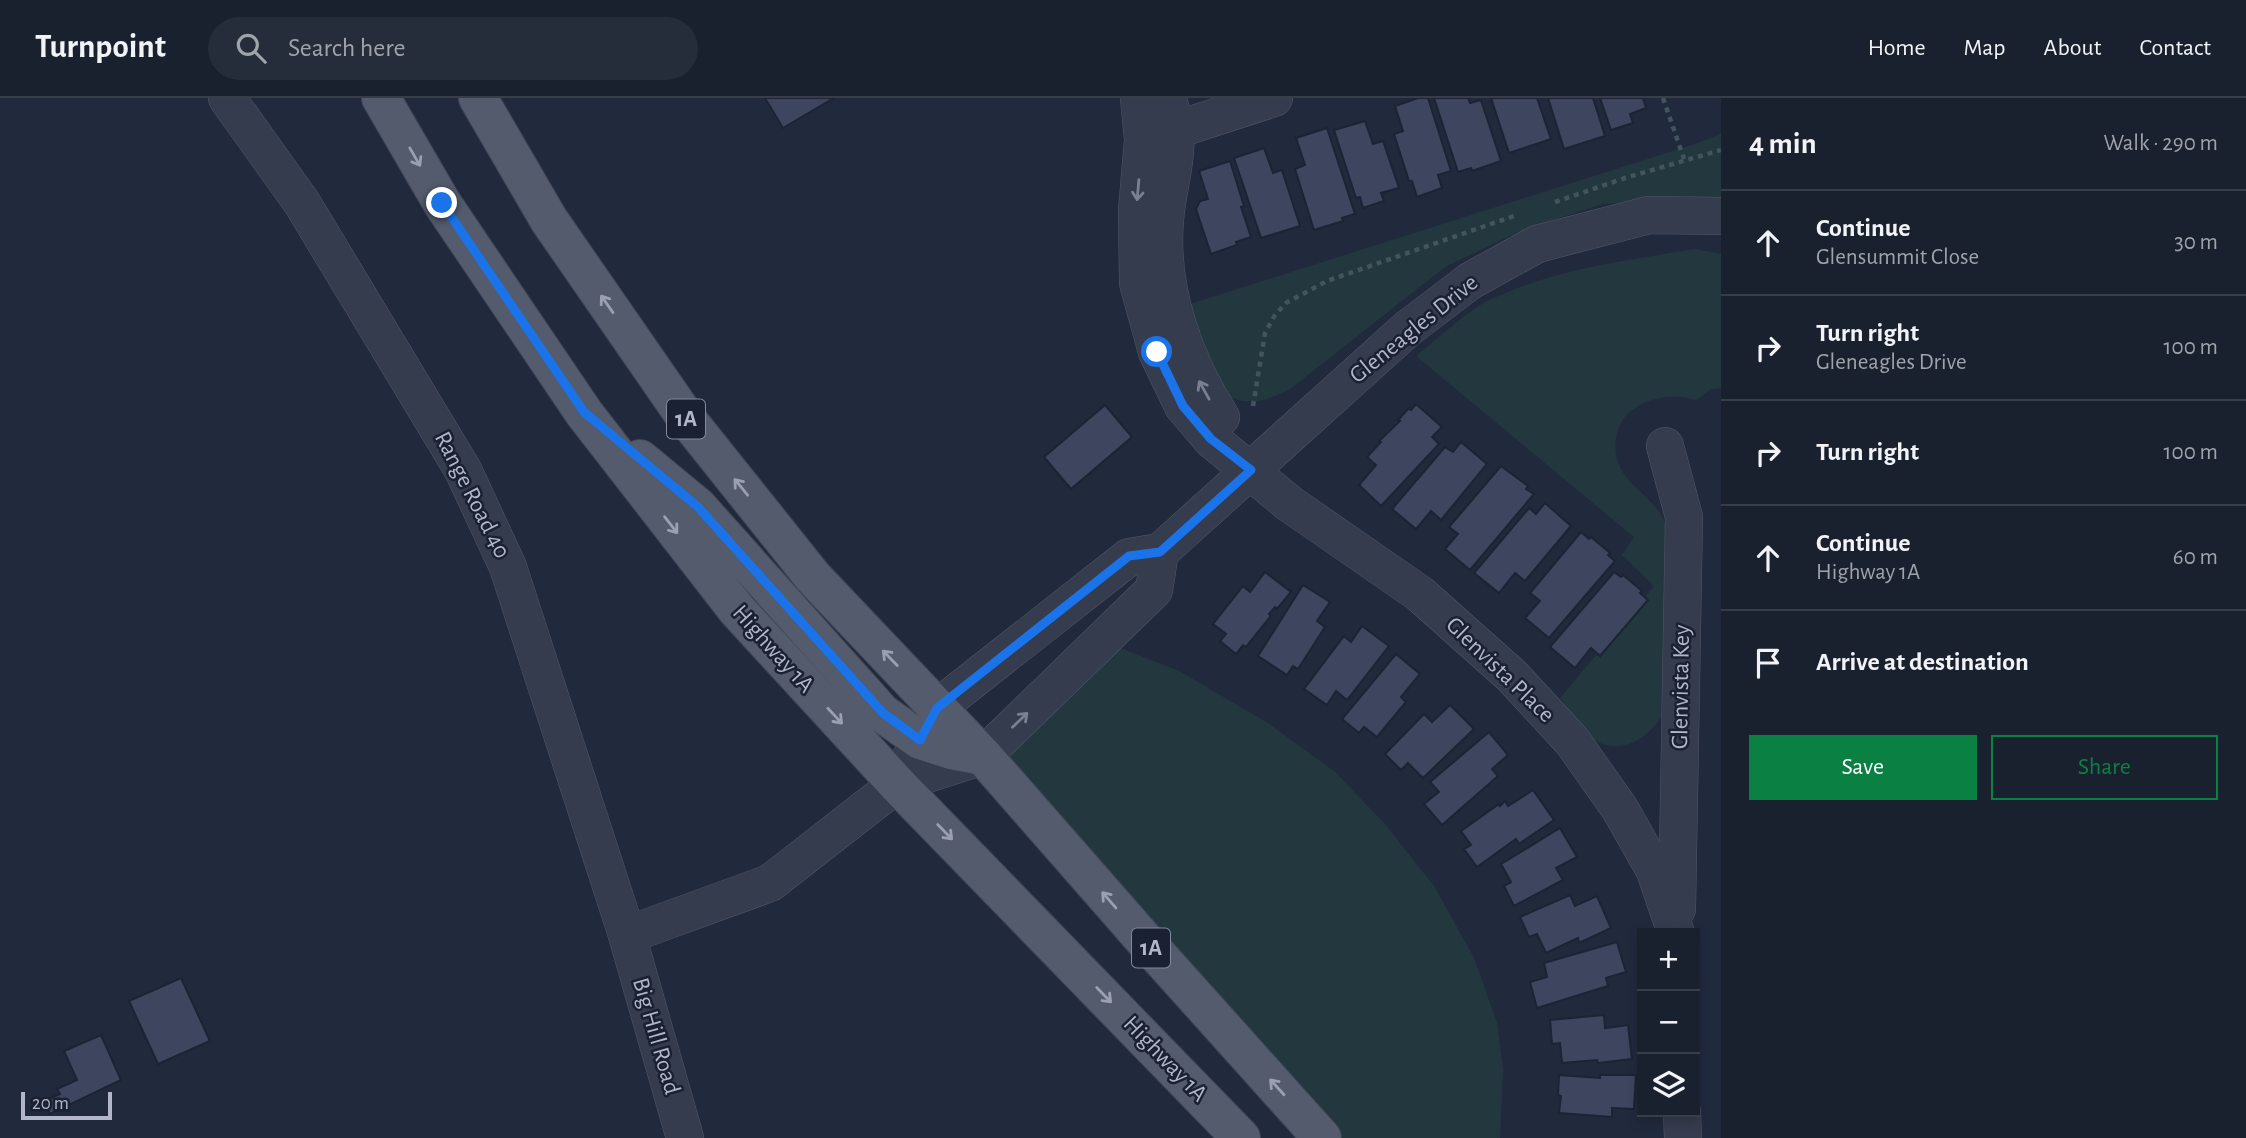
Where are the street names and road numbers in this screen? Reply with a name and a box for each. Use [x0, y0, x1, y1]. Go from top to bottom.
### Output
street label: Gleneagles Drive [1345, 270, 1483, 388]
road number: 1A [667, 400, 705, 438]
street label: Range Road 40 [430, 428, 514, 562]
street label: Highway 1A [728, 601, 818, 698]
street label: Glenvista Place [1441, 613, 1559, 727]
street label: Glenvista Key [1668, 625, 1694, 749]
road number: 1A [1132, 928, 1170, 968]
street label: Big Hill Road [628, 975, 684, 1097]
street label: Highway 1A [1119, 1012, 1212, 1107]

